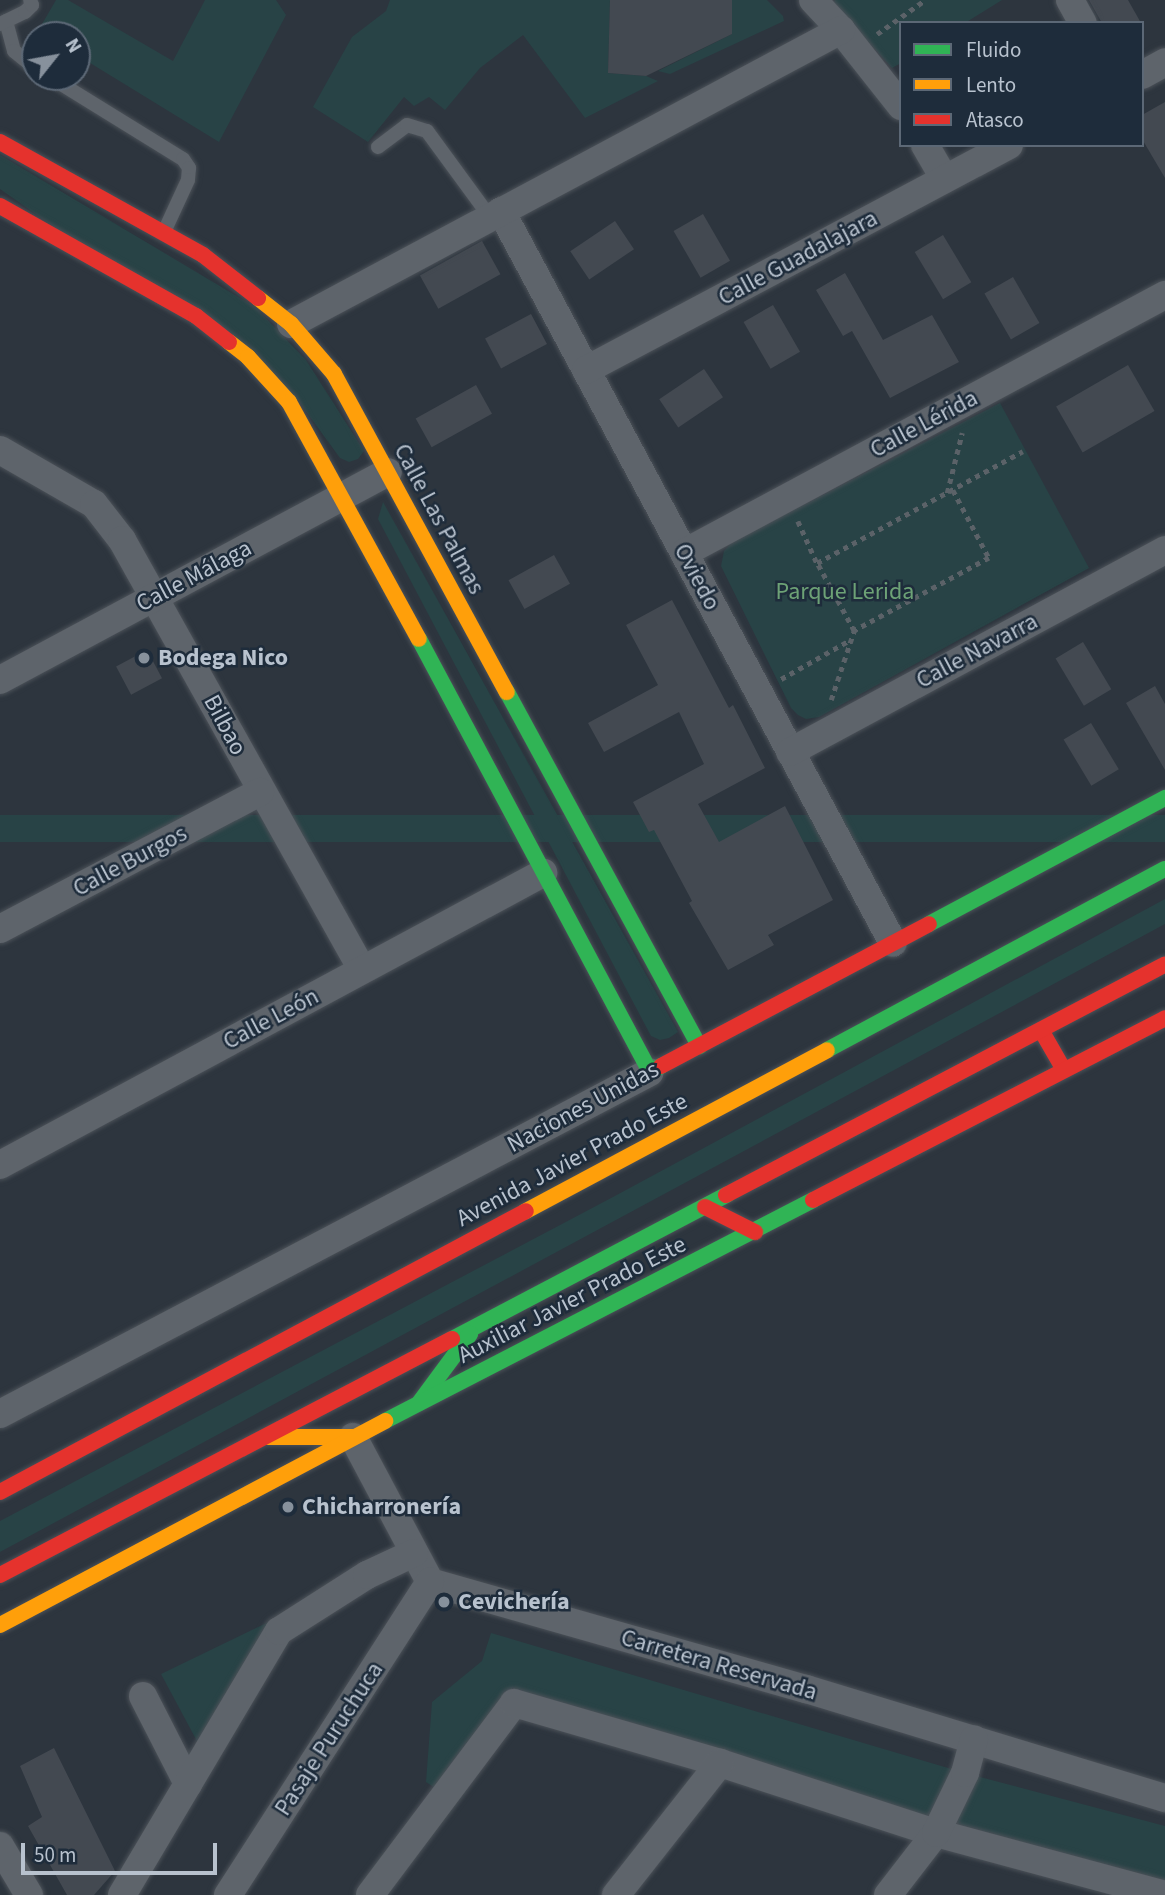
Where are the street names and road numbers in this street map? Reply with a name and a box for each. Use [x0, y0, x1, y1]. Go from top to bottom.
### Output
street label: Calle Guadalajara [713, 204, 883, 312]
street label: Calle Lérida [865, 384, 983, 464]
street label: Calle Las Palmas [387, 439, 491, 599]
street label: Calle Málaga [131, 534, 257, 618]
street label: Oviedo [668, 539, 726, 615]
street label: Calle Navarra [911, 607, 1043, 695]
street label: Bilbao [197, 690, 253, 760]
street label: Calle Burgos [68, 819, 192, 903]
street label: Calle León [218, 982, 324, 1056]
street label: Naciones Unidas [502, 1055, 664, 1159]
street label: Avenida Javier Prado Este [452, 1087, 692, 1233]
street label: Auxiliar Javier Prado Este [453, 1230, 691, 1370]
street label: Carretera Reservada [618, 1623, 820, 1707]
street label: Pasaje Puruchuca [269, 1657, 389, 1821]

